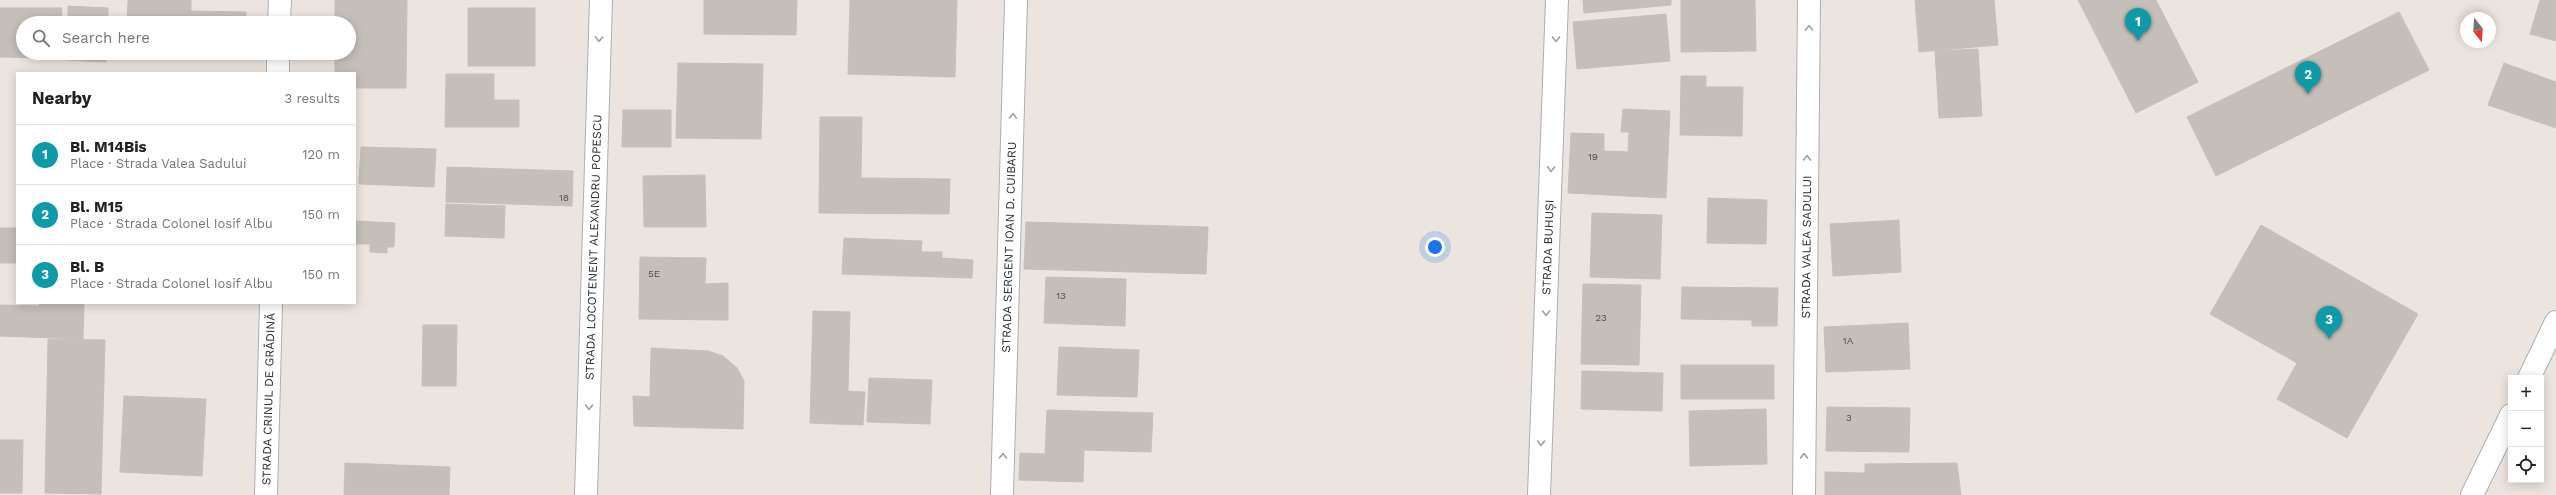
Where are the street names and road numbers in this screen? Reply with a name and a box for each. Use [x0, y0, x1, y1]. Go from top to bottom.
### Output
street label: STRADA LOCOTENENT ALEXANDRU POPESCU [582, 114, 605, 380]
street label: STRADA SERGENT IOAN D. CUIBARU [999, 141, 1019, 353]
street label: STRADA VALEA SADULUI [1799, 175, 1814, 319]
street label: STRADA BUHUȘI [1539, 199, 1557, 295]
street label: STRADA CRINUL DE GRĂDINĂ [259, 313, 278, 485]

